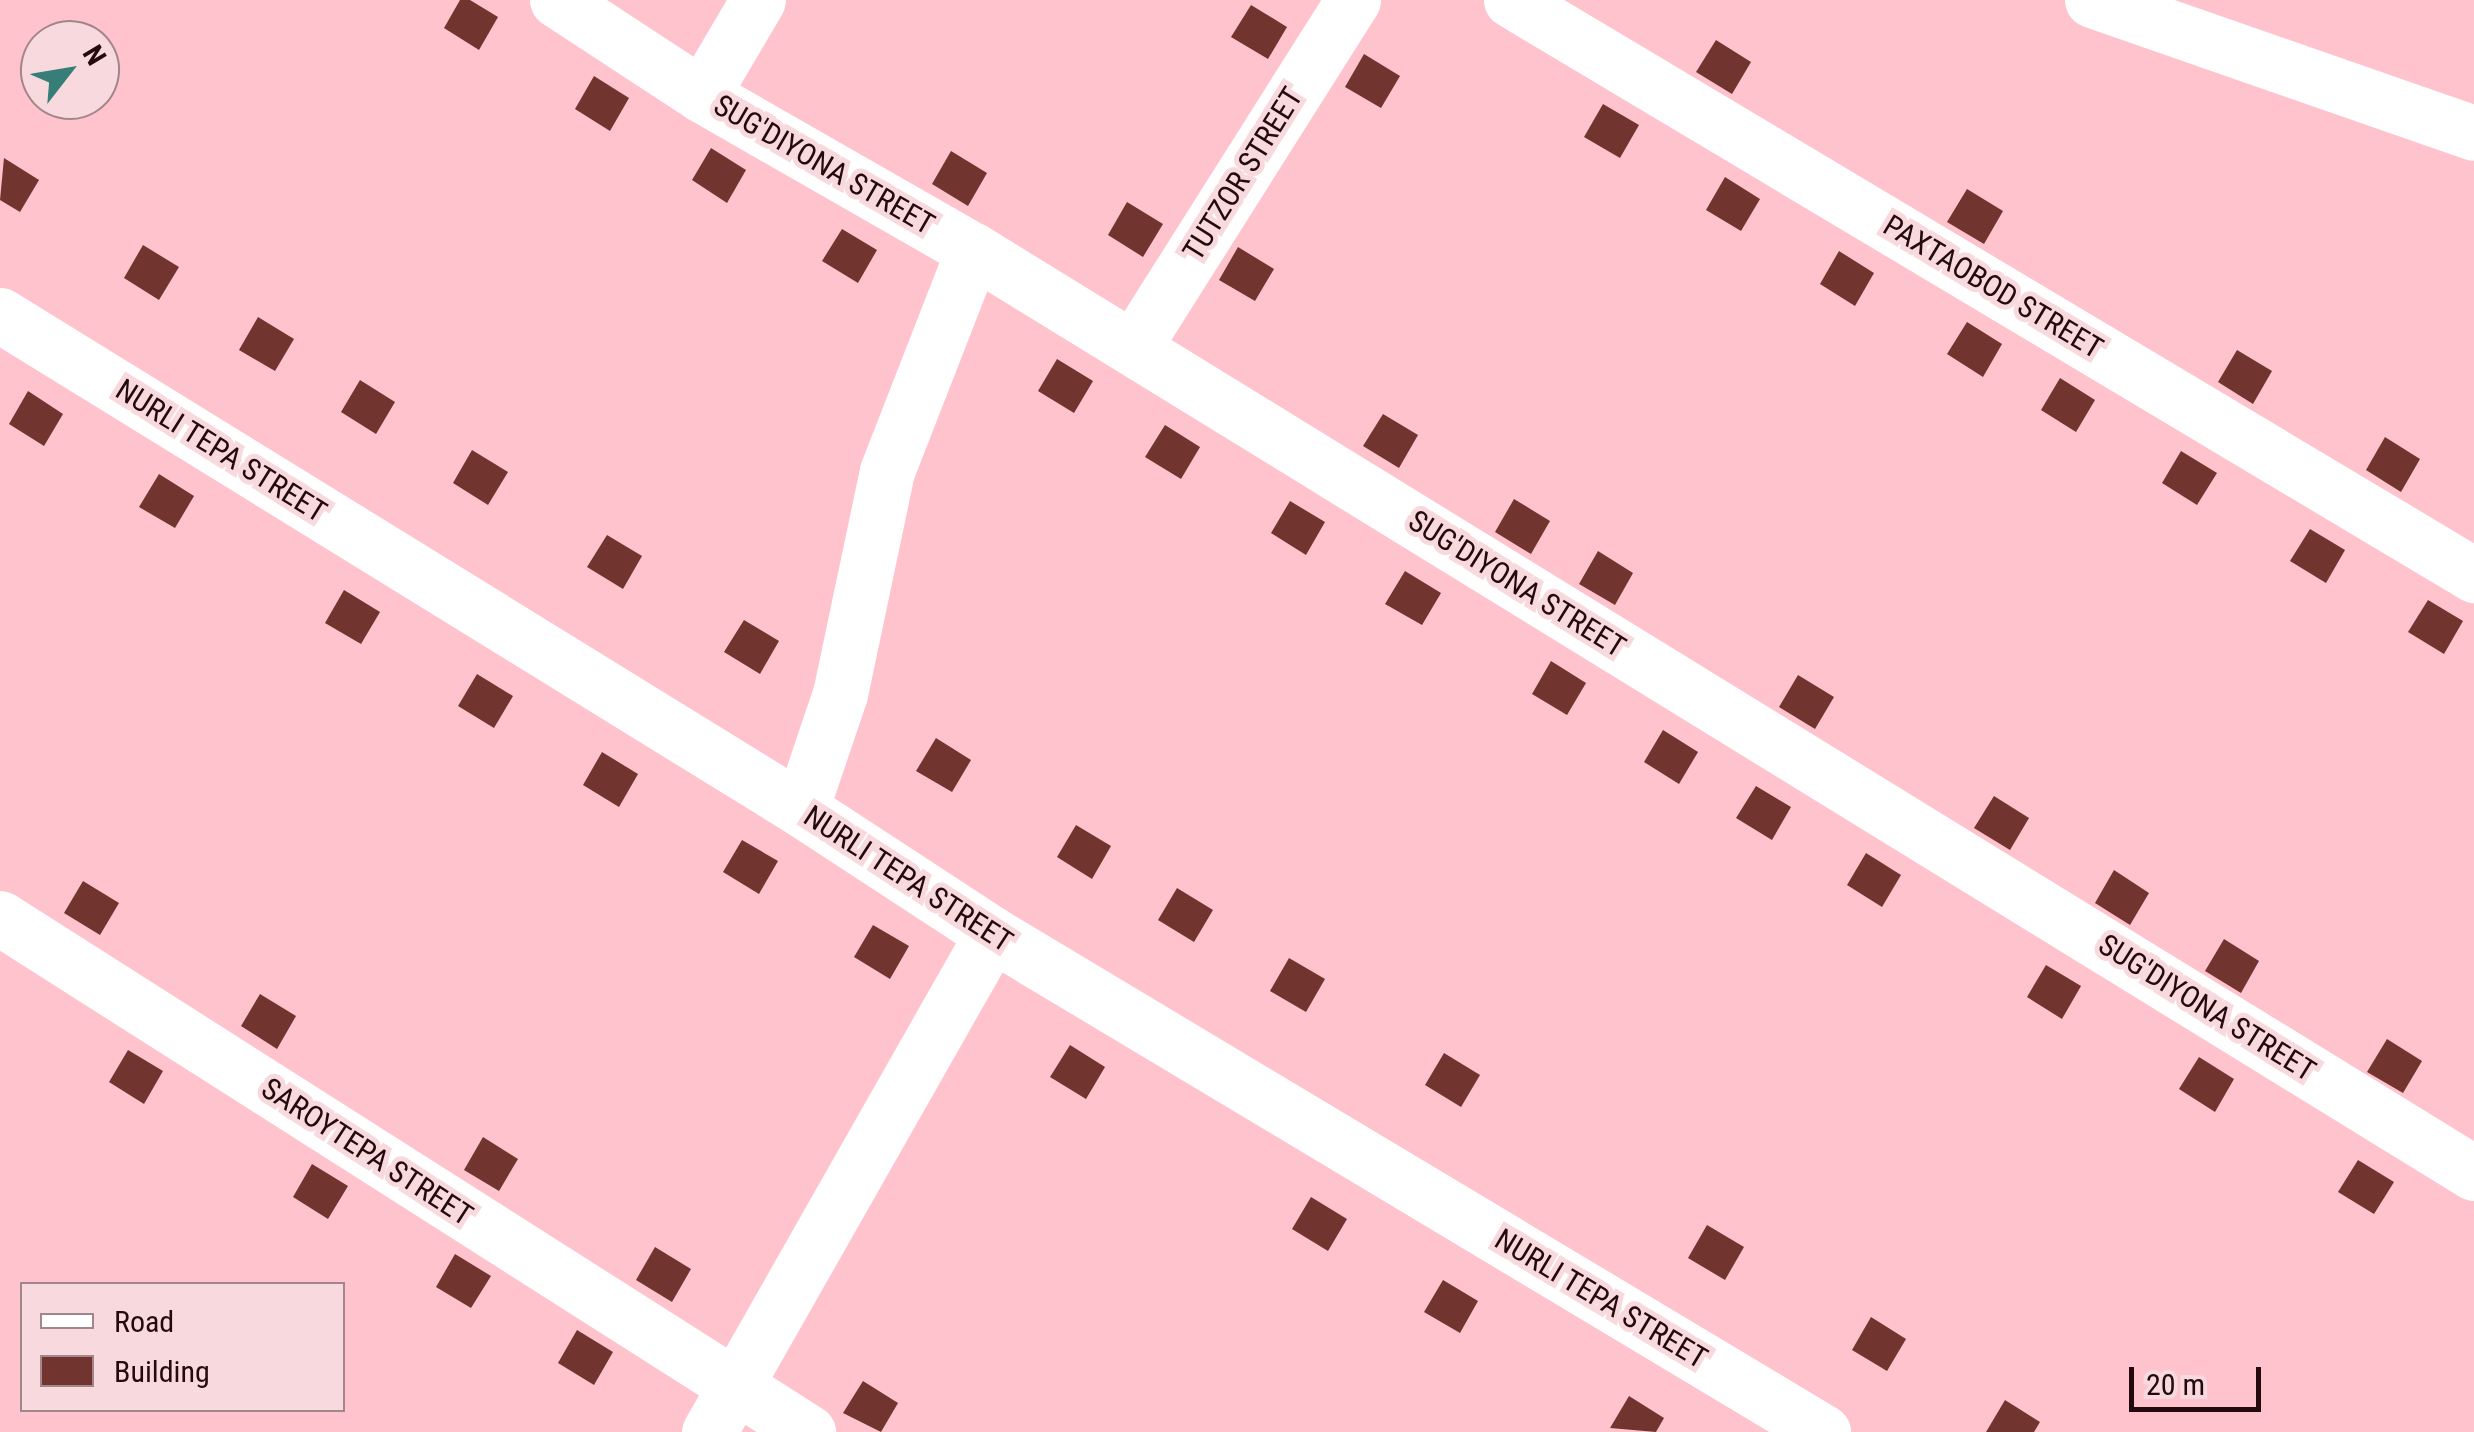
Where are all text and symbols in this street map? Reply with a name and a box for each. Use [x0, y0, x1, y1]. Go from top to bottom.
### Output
north arrow [20, 20, 120, 120]
text: N [76, 39, 113, 71]
street label: TUTZOR STREET [1176, 81, 1310, 267]
street label: SUG'DIYONA STREET [707, 87, 941, 243]
street label: PAXTAOBOD STREET [1877, 207, 2109, 367]
street label: NURLI TEPA STREET [109, 372, 333, 530]
street label: SUG'DIYONA STREET [1402, 503, 1632, 665]
street label: NURLI TEPA STREET [797, 798, 1019, 960]
street label: SUG'DIYONA STREET [2092, 927, 2322, 1089]
street label: SAROYTEPA STREET [255, 1070, 479, 1234]
street label: NURLI TEPA STREET [1488, 1221, 1714, 1377]
legend [20, 1282, 345, 1412]
text: Road [114, 1304, 174, 1339]
scale bar [2134, 1347, 2266, 1409]
text: Building [114, 1354, 210, 1389]
text: 20 m [2146, 1367, 2205, 1402]

